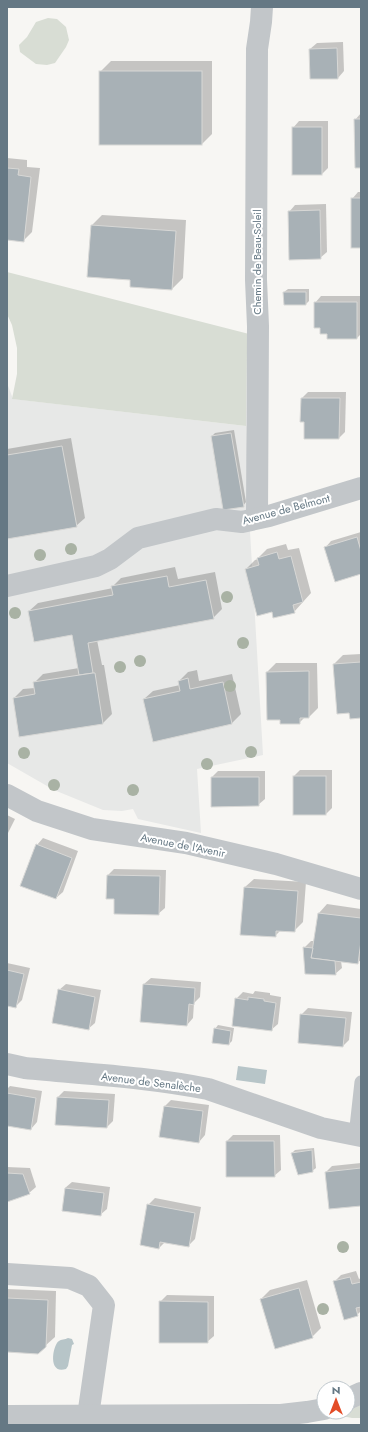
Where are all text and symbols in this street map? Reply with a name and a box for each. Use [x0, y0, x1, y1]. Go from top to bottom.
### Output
street label: Chemin de Beau-Soleil [249, 209, 265, 315]
street label: Avenue de Belmont [240, 490, 332, 528]
street label: Avenue de l'Avenir [139, 829, 227, 861]
street label: Avenue de Senalèche [100, 1068, 202, 1096]
north arrow [316, 1380, 356, 1420]
text: N [332, 1382, 340, 1398]

